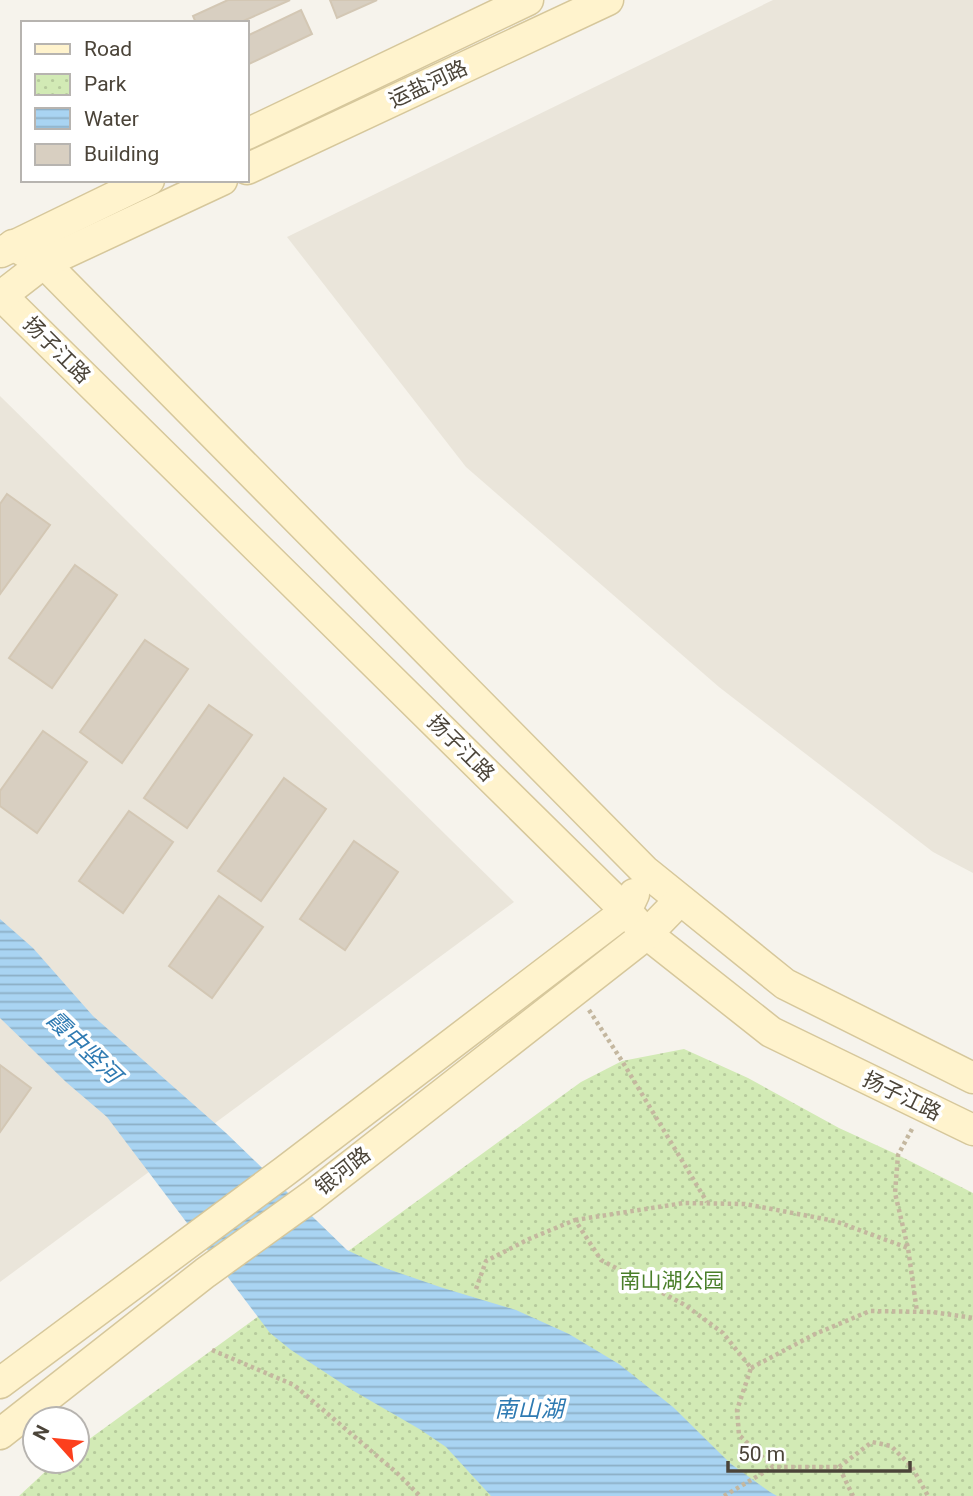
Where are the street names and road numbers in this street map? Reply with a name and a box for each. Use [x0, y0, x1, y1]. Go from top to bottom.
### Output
street label: 运盐河路 [385, 55, 471, 113]
street label: 扬子江路 [19, 312, 95, 388]
street label: 扬子江路 [423, 710, 499, 786]
street label: 扬子江路 [859, 1067, 945, 1125]
street label: 银河路 [311, 1142, 375, 1200]

